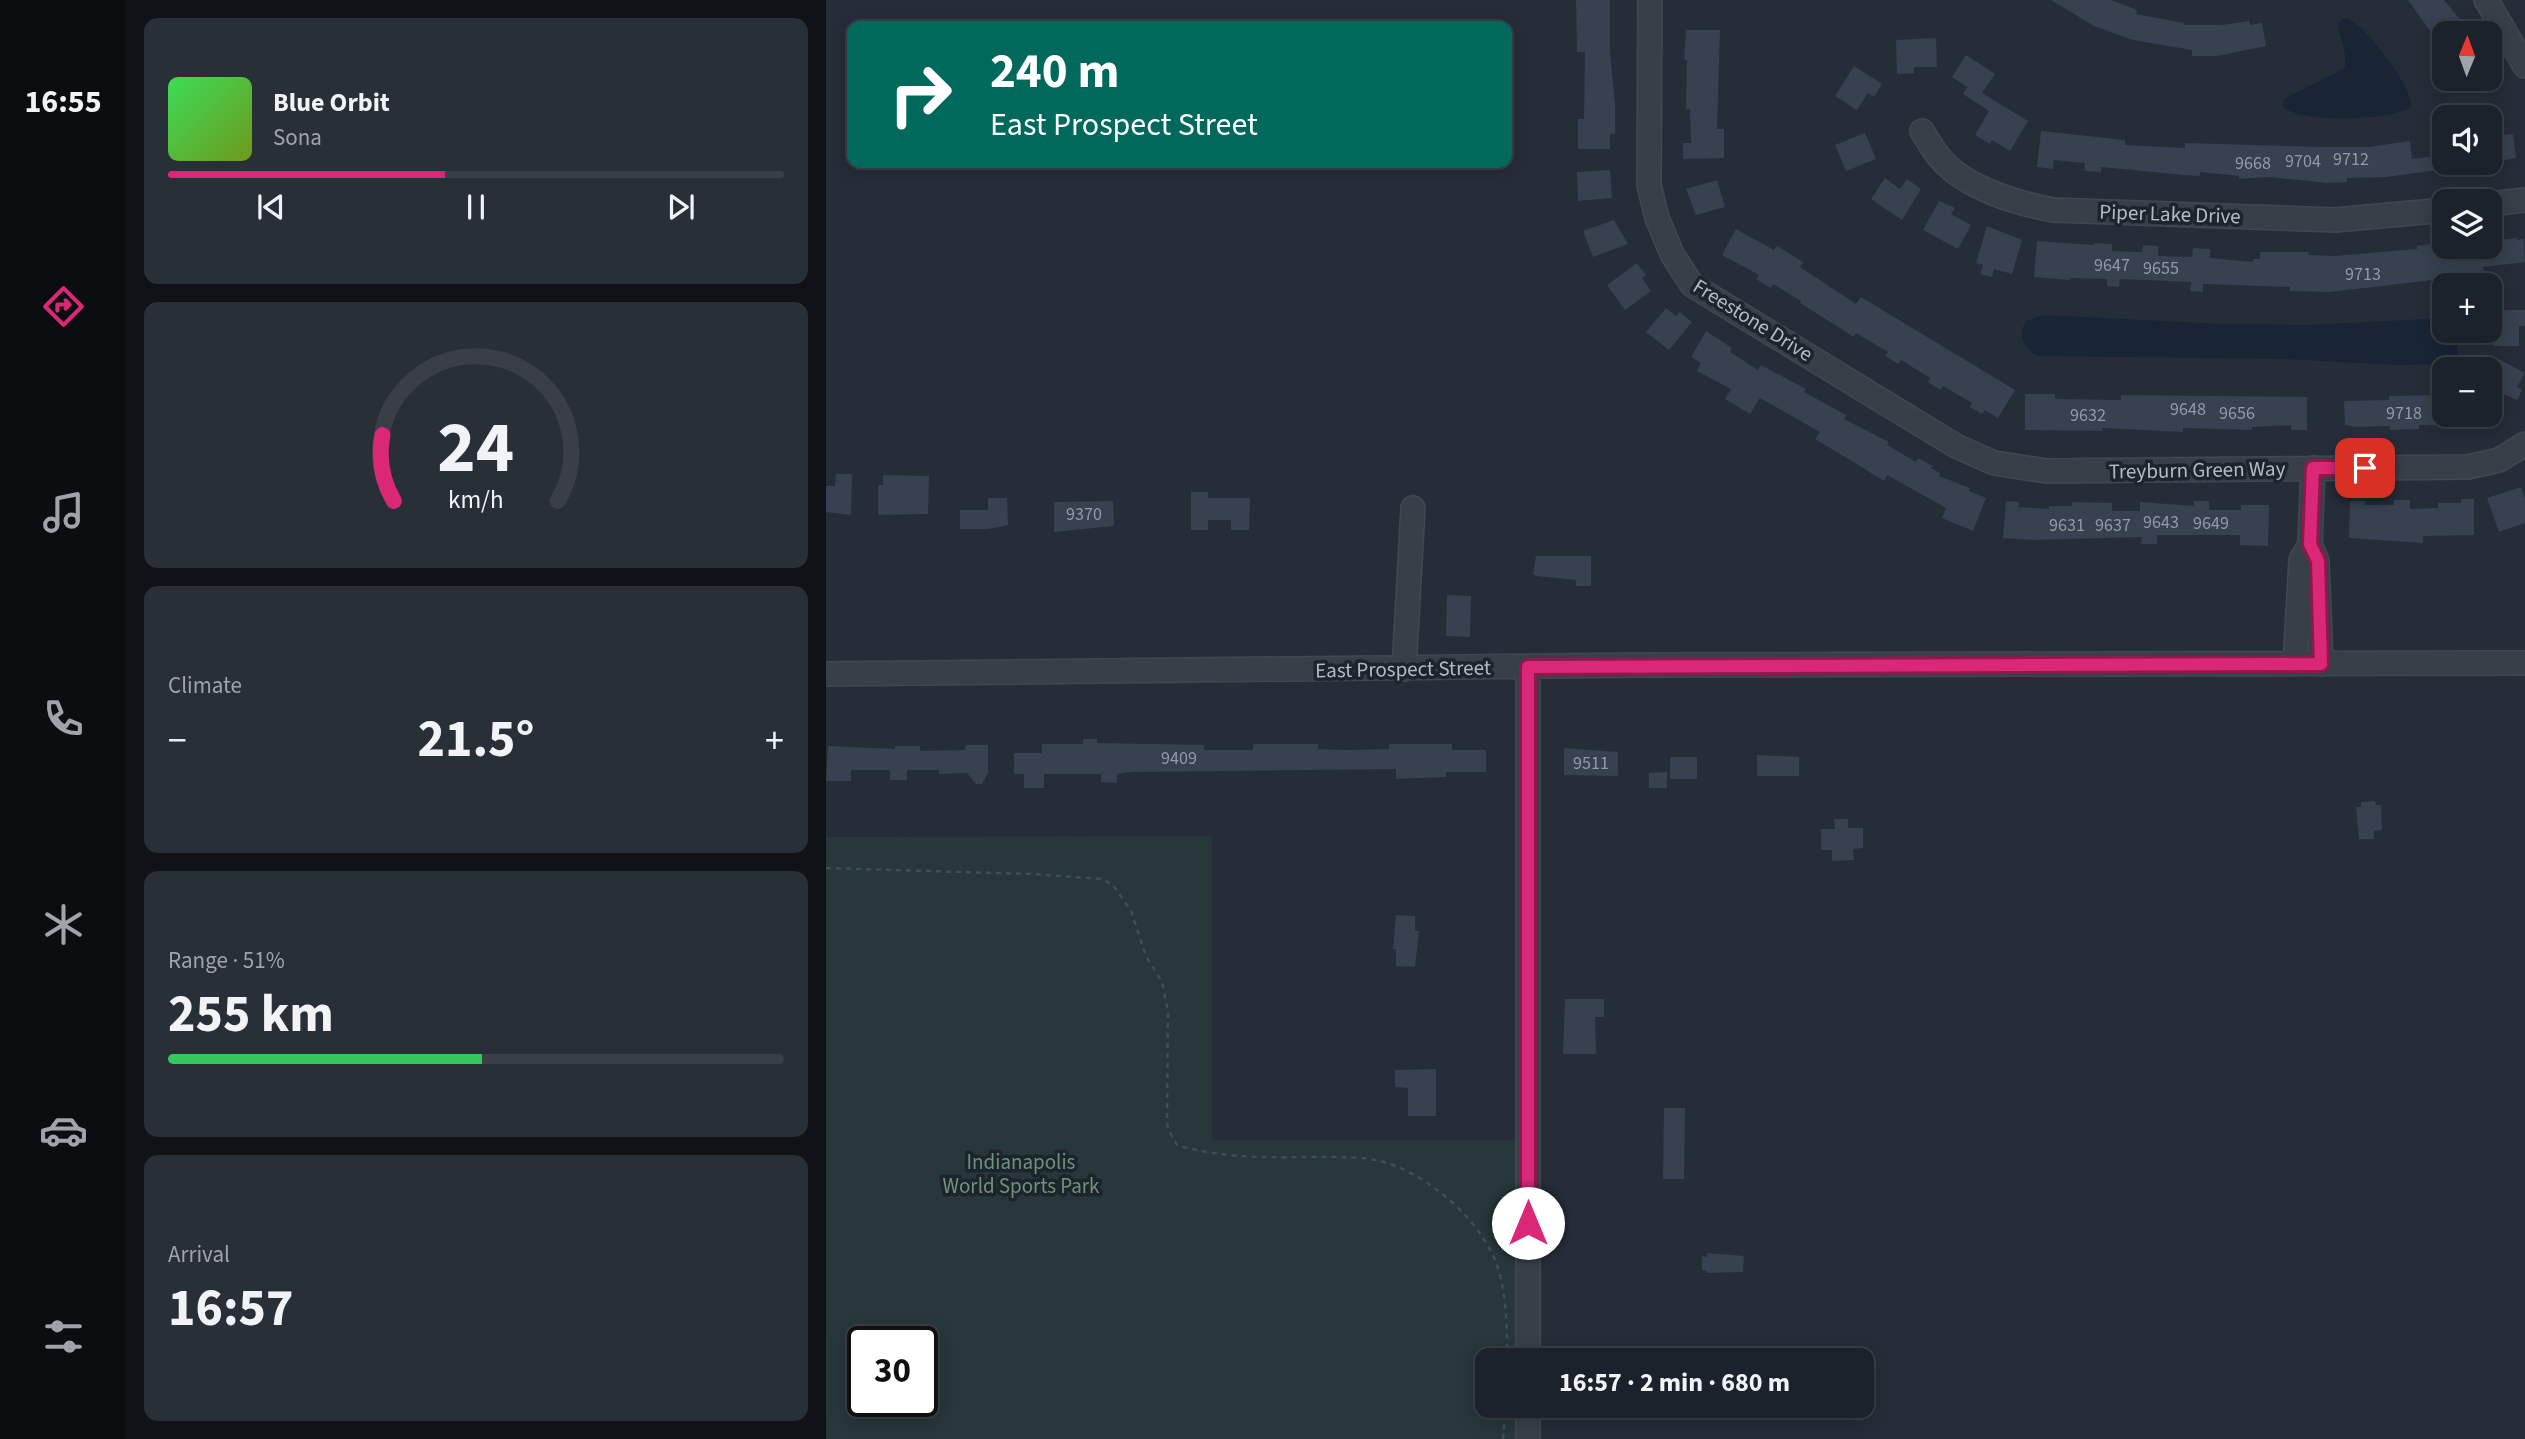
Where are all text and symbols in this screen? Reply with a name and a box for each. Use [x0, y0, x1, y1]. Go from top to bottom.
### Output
north arrow [2432, 21, 2502, 91]
map controls [2432, 21, 2502, 427]
text: 240 m [990, 37, 1119, 107]
icon: right [875, 49, 966, 140]
text: 16:55 [24, 79, 102, 125]
text: Blue Orbit [273, 84, 390, 121]
text: East Prospect Street [990, 102, 1258, 148]
button: sound [2432, 105, 2502, 175]
text: Sona [273, 121, 322, 154]
house number: 9712 [2333, 147, 2369, 172]
house number: 9704 [2285, 149, 2321, 174]
house number: 9668 [2235, 151, 2271, 176]
icon: previous [252, 188, 290, 226]
icon: pause [457, 188, 495, 226]
icon: next [662, 188, 700, 226]
button: layers [2432, 189, 2502, 259]
street label: Piper Lake Drive [2099, 197, 2241, 231]
house number: 9647 [2094, 253, 2130, 278]
house number: 9655 [2143, 256, 2179, 281]
house number: 9713 [2345, 262, 2381, 287]
street label: Freestone Drive [1687, 271, 1819, 369]
button: + [2432, 273, 2502, 343]
icon: directions [39, 282, 88, 331]
button: − [2432, 357, 2502, 427]
text: 24 [438, 397, 514, 501]
house number: 9648 [2170, 397, 2206, 422]
house number: 9656 [2219, 401, 2255, 426]
house number: 9718 [2386, 401, 2422, 426]
house number: 9632 [2070, 403, 2106, 428]
pin [2335, 438, 2395, 498]
icon: arrive [2346, 449, 2384, 487]
street label: Treyburn Green Way [2108, 453, 2286, 487]
text: km/h [448, 482, 504, 518]
icon: music [39, 488, 88, 537]
house number: 9370 [1066, 502, 1102, 527]
house number: 9643 [2143, 510, 2179, 535]
house number: 9649 [2193, 511, 2229, 536]
house number: 9631 [2049, 513, 2085, 538]
house number: 9637 [2095, 513, 2131, 538]
street label: East Prospect Street [1315, 652, 1491, 686]
text: Climate [168, 669, 242, 702]
icon: phone [39, 694, 88, 743]
text: 21.5° [418, 703, 534, 777]
text: − [168, 714, 187, 768]
text: + [765, 714, 784, 768]
house number: 9409 [1161, 746, 1197, 771]
house number: 9511 [1573, 751, 1609, 776]
icon: climate [39, 900, 88, 949]
text: Range · 51% [168, 944, 285, 977]
text: 255 km [168, 978, 334, 1052]
icon: car [39, 1106, 88, 1155]
park label: Indianapolis World Sports Park [942, 1147, 1100, 1201]
position arrow [1491, 1186, 1565, 1260]
text: Arrival [168, 1238, 230, 1271]
text: 16:57 [168, 1272, 293, 1346]
icon: filters [39, 1312, 88, 1361]
speed limit sign: 30 [847, 1326, 938, 1417]
text: 16:57 · 2 min · 680 m [1559, 1364, 1790, 1401]

